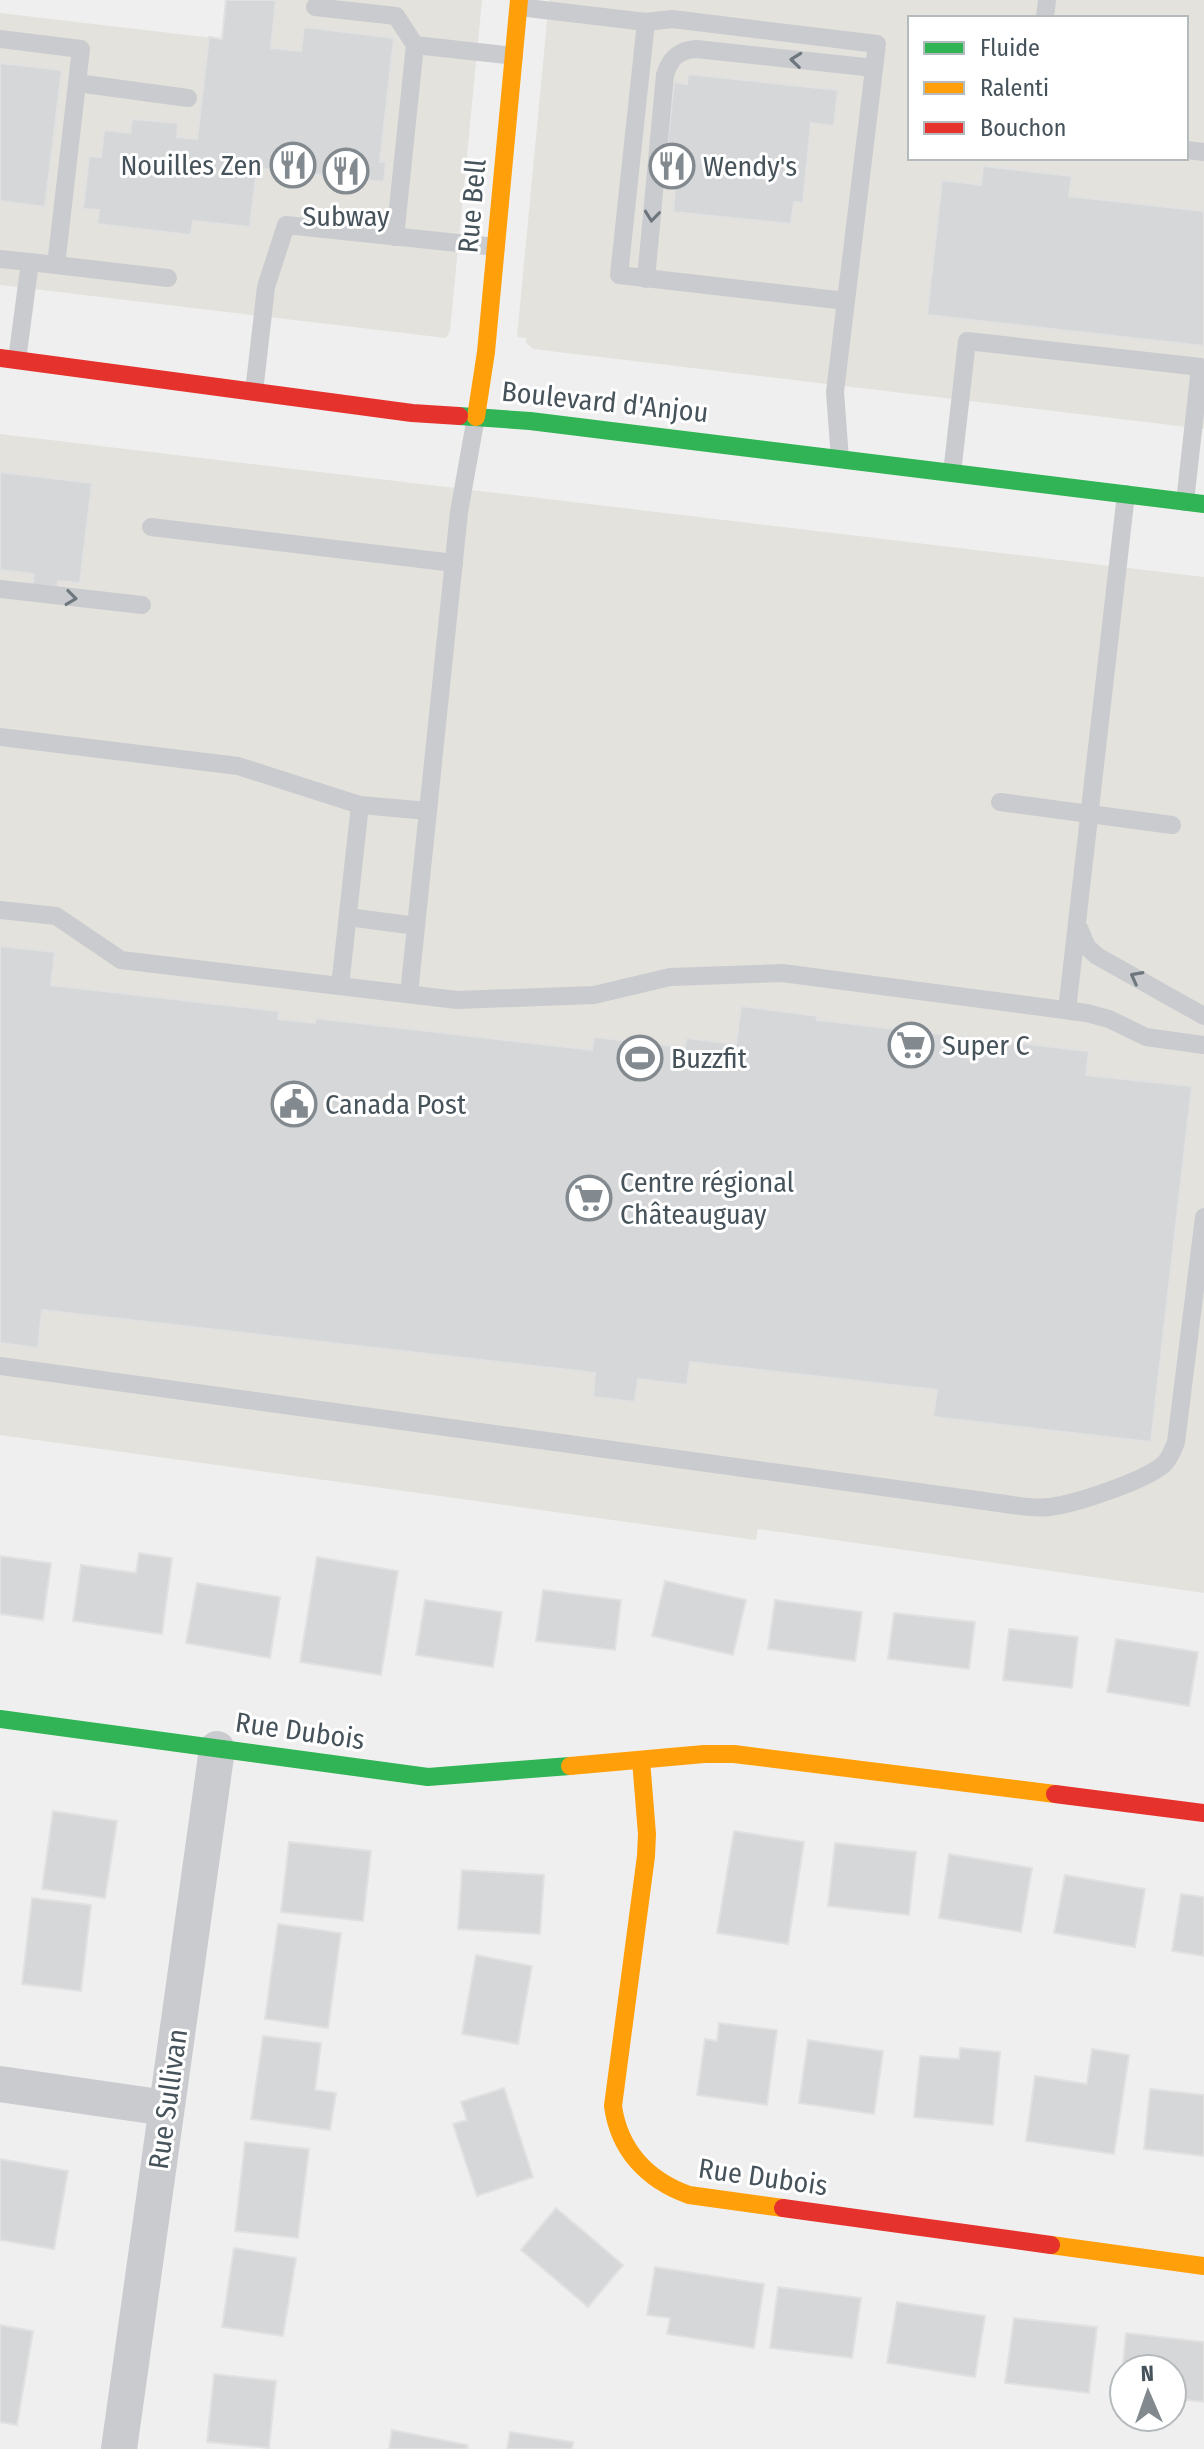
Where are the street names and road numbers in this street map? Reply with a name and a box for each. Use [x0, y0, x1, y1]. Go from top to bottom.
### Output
street label: Rue Bell [451, 158, 493, 254]
street label: Boulevard d'Anjou [500, 375, 710, 429]
street label: Rue Dubois [233, 1706, 367, 1756]
street label: Rue Sullivan [142, 2027, 194, 2171]
street label: Rue Dubois [696, 2152, 830, 2202]

